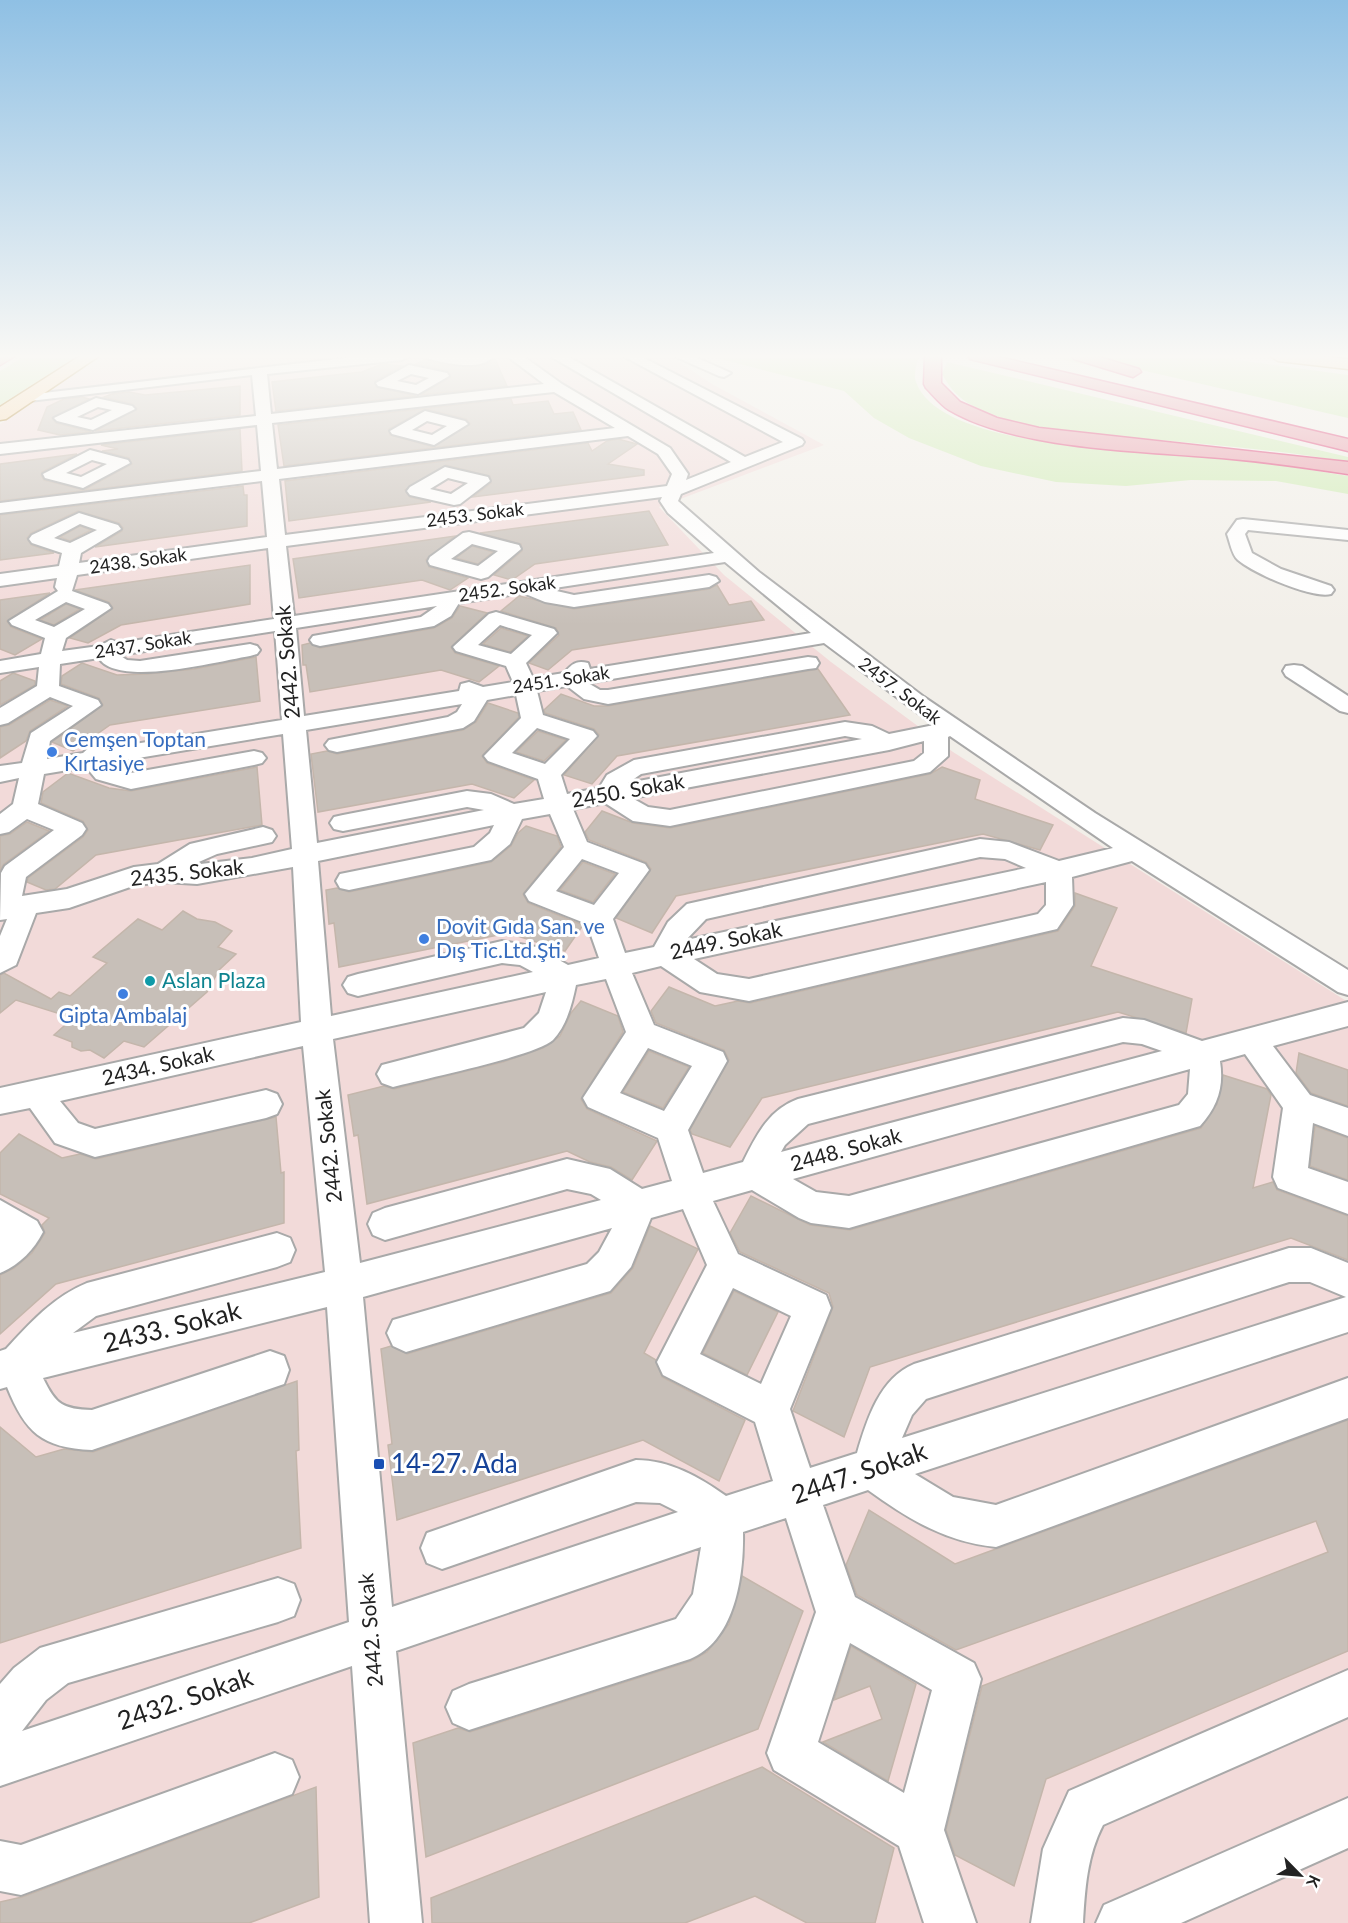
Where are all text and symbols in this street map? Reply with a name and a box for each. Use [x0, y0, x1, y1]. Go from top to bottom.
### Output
street label: 2453. Sokak [425, 497, 526, 531]
street label: 2438. Sokak [88, 542, 189, 578]
street label: 2452. Sokak [457, 570, 558, 606]
street label: 2442. Sokak [269, 604, 304, 720]
street label: 2437. Sokak [93, 625, 194, 663]
street label: 2457. Sokak [855, 652, 947, 729]
street label: 2451. Sokak [511, 660, 612, 698]
place label: Cemşen Toptan Kırtasiye [64, 726, 206, 775]
marker: Cemşen Toptan Kırtasiye [45, 745, 59, 759]
street label: 2450. Sokak [569, 767, 686, 812]
street label: 2435. Sokak [129, 853, 245, 890]
place label: Dovit Gıda San. ve Dış Tic.Ltd.Şti. [436, 913, 605, 962]
street label: 2449. Sokak [667, 915, 784, 964]
marker: Dovit Gıda San. ve Dış Tic.Ltd.Şti. [417, 932, 431, 946]
place label: Aslan Plaza [162, 967, 266, 992]
marker: Aslan Plaza [143, 974, 157, 988]
marker: Gipta Ambalaj [116, 987, 130, 1001]
place label: Gipta Ambalaj [59, 1002, 187, 1027]
street label: 2434. Sokak [99, 1039, 216, 1090]
street label: 2442. Sokak [309, 1088, 346, 1204]
street label: 2448. Sokak [787, 1122, 904, 1175]
street label: 2433. Sokak [99, 1293, 245, 1359]
street label: 2447. Sokak [787, 1434, 931, 1510]
place label: 14-27. Ada [391, 1447, 518, 1479]
marker: 14-27. Ada [372, 1457, 386, 1471]
street label: 2442. Sokak [352, 1572, 387, 1688]
street label: 2432. Sokak [113, 1660, 257, 1736]
north arrow [1270, 1845, 1330, 1905]
text: K [1303, 1873, 1325, 1891]

